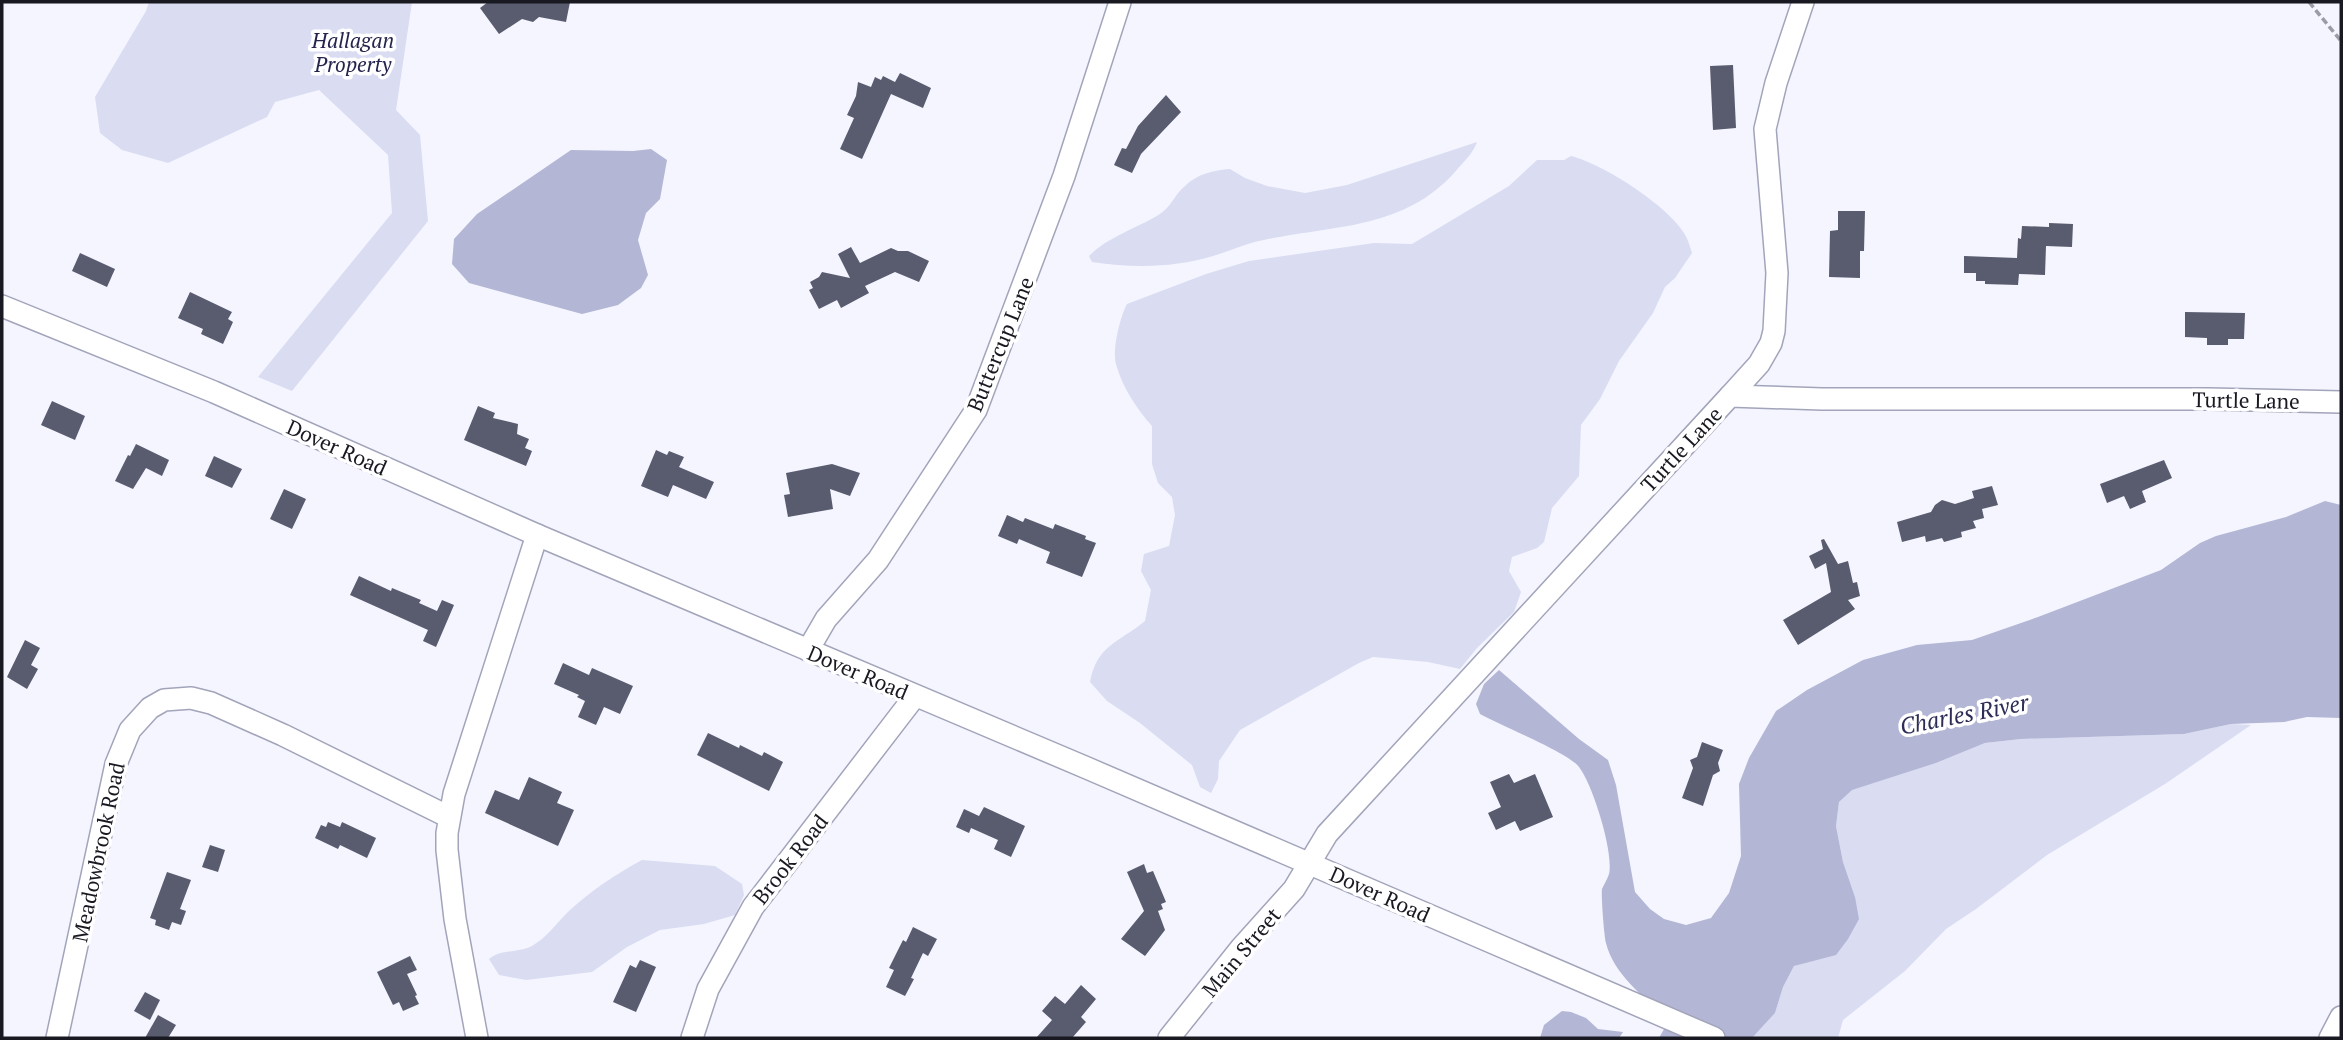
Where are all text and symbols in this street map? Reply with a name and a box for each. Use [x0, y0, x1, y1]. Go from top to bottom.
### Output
park label: Hallagan Property [311, 26, 394, 78]
street label: Buttercup Lane [960, 272, 1040, 416]
street label: Turtle Lane [2192, 385, 2300, 415]
street label: Turtle Lane [1634, 400, 1728, 498]
street label: Dover Road [282, 412, 392, 482]
street label: Dover Road [803, 638, 913, 706]
water label: Charles River [1897, 686, 2032, 742]
street label: Meadowbrook Road [65, 759, 131, 945]
street label: Brook Road [746, 808, 834, 910]
street label: Dover Road [1325, 859, 1435, 929]
street label: Main Street [1195, 901, 1287, 1003]

